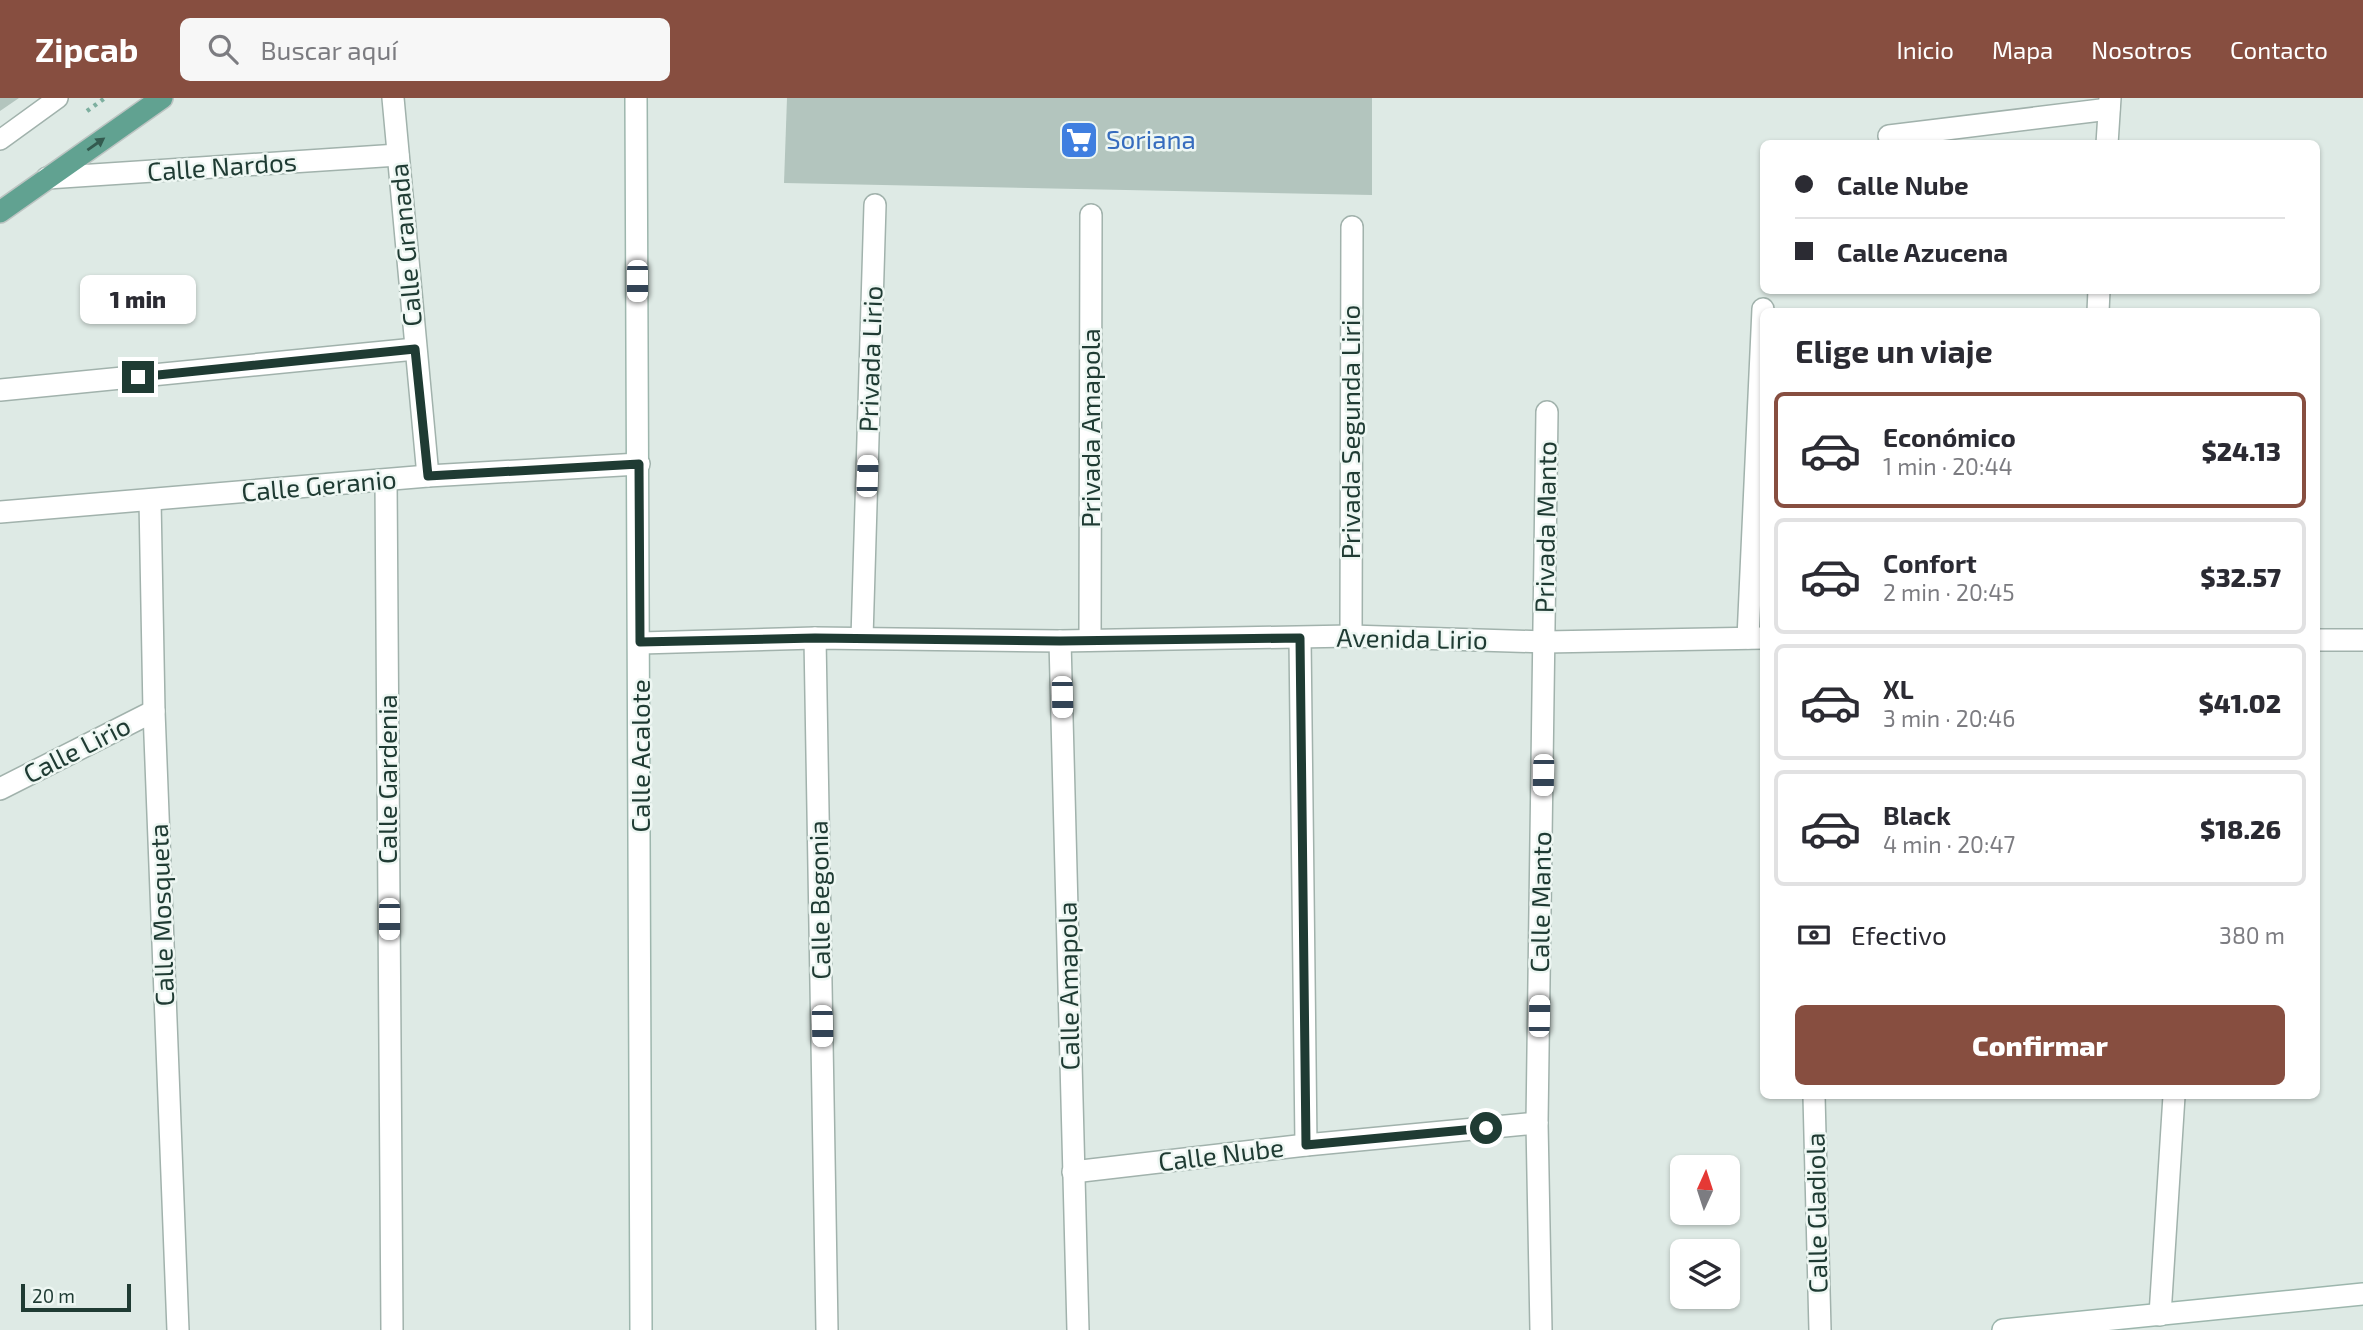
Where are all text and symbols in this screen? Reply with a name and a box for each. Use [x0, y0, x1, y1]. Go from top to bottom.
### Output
search box [180, 18, 670, 81]
text: Zipcab [35, 29, 138, 69]
icon: search [204, 30, 242, 68]
text: Buscar aquí [260, 34, 398, 65]
text: Inicio [1896, 35, 1954, 64]
text: Mapa [1992, 35, 2053, 64]
text: Nosotros [2091, 35, 2192, 64]
text: Contacto [2230, 35, 2328, 64]
supermarket icon: Soriana [1058, 119, 1100, 161]
place label: Soriana [1106, 123, 1196, 154]
one-way arrow [87, 137, 105, 151]
street label: Calle Nardos [146, 145, 298, 186]
street label: Calle Granada [382, 162, 427, 328]
text: Calle Nube [1837, 169, 1969, 200]
text: Calle Azucena [1837, 236, 2008, 267]
car [627, 260, 648, 302]
callout: 1 min [80, 275, 196, 324]
text: 1 min [110, 285, 166, 313]
street label: Privada Lirio [851, 285, 888, 433]
street label: Privada Segunda Lirio [1334, 305, 1365, 559]
street label: Privada Amapola [1074, 328, 1105, 528]
text: Elige un viaje [1795, 331, 1993, 369]
route end [122, 361, 154, 393]
icon: car [1799, 419, 1862, 482]
text: Económico [1883, 421, 2016, 452]
text: $24.13 [2201, 435, 2281, 466]
street label: Privada Manto [1528, 441, 1561, 613]
text: 1 min · 20:44 [1883, 452, 2013, 480]
car [856, 455, 879, 497]
street label: Calle Geranio [240, 462, 398, 507]
icon: car [1799, 545, 1862, 608]
text: Confort [1883, 547, 1977, 578]
text: $32.57 [2200, 561, 2281, 592]
text: 2 min · 20:45 [1883, 578, 2015, 606]
street label: Avenida Lirio [1336, 621, 1488, 654]
icon: car [1799, 671, 1862, 734]
text: XL [1883, 673, 1914, 704]
car [1052, 676, 1073, 718]
street label: Calle Acalote [624, 679, 655, 833]
text: $41.02 [2198, 687, 2281, 718]
street label: Calle Gardenia [371, 694, 402, 864]
text: 3 min · 20:46 [1883, 704, 2015, 732]
street label: Calle Lirio [18, 709, 135, 789]
car [1533, 754, 1554, 796]
icon: car [1799, 797, 1862, 860]
text: Black [1883, 799, 1951, 830]
text: $18.26 [2200, 813, 2281, 844]
street label: Calle Begonia [802, 820, 835, 980]
street label: Calle Mosqueta [142, 823, 179, 1007]
text: 4 min · 20:47 [1883, 830, 2015, 858]
street label: Calle Manto [1523, 831, 1556, 973]
car [379, 898, 400, 940]
street label: Calle Amapola [1051, 901, 1084, 1071]
icon: cash [1795, 916, 1833, 954]
text: Efectivo [1851, 919, 1947, 950]
text: 380 m [2219, 921, 2285, 949]
car [1529, 995, 1550, 1037]
car [812, 1005, 833, 1047]
button: Confirmar [1795, 1005, 2285, 1085]
route start [1470, 1112, 1502, 1144]
street label: Calle Nube [1156, 1130, 1285, 1177]
street label: Calle Gladiola [1799, 1132, 1832, 1294]
north arrow [1670, 1155, 1740, 1225]
map controls [1670, 1155, 1740, 1309]
button: layers [1670, 1239, 1740, 1309]
scale bar [21, 1281, 131, 1313]
text: 20 m [32, 1284, 75, 1307]

